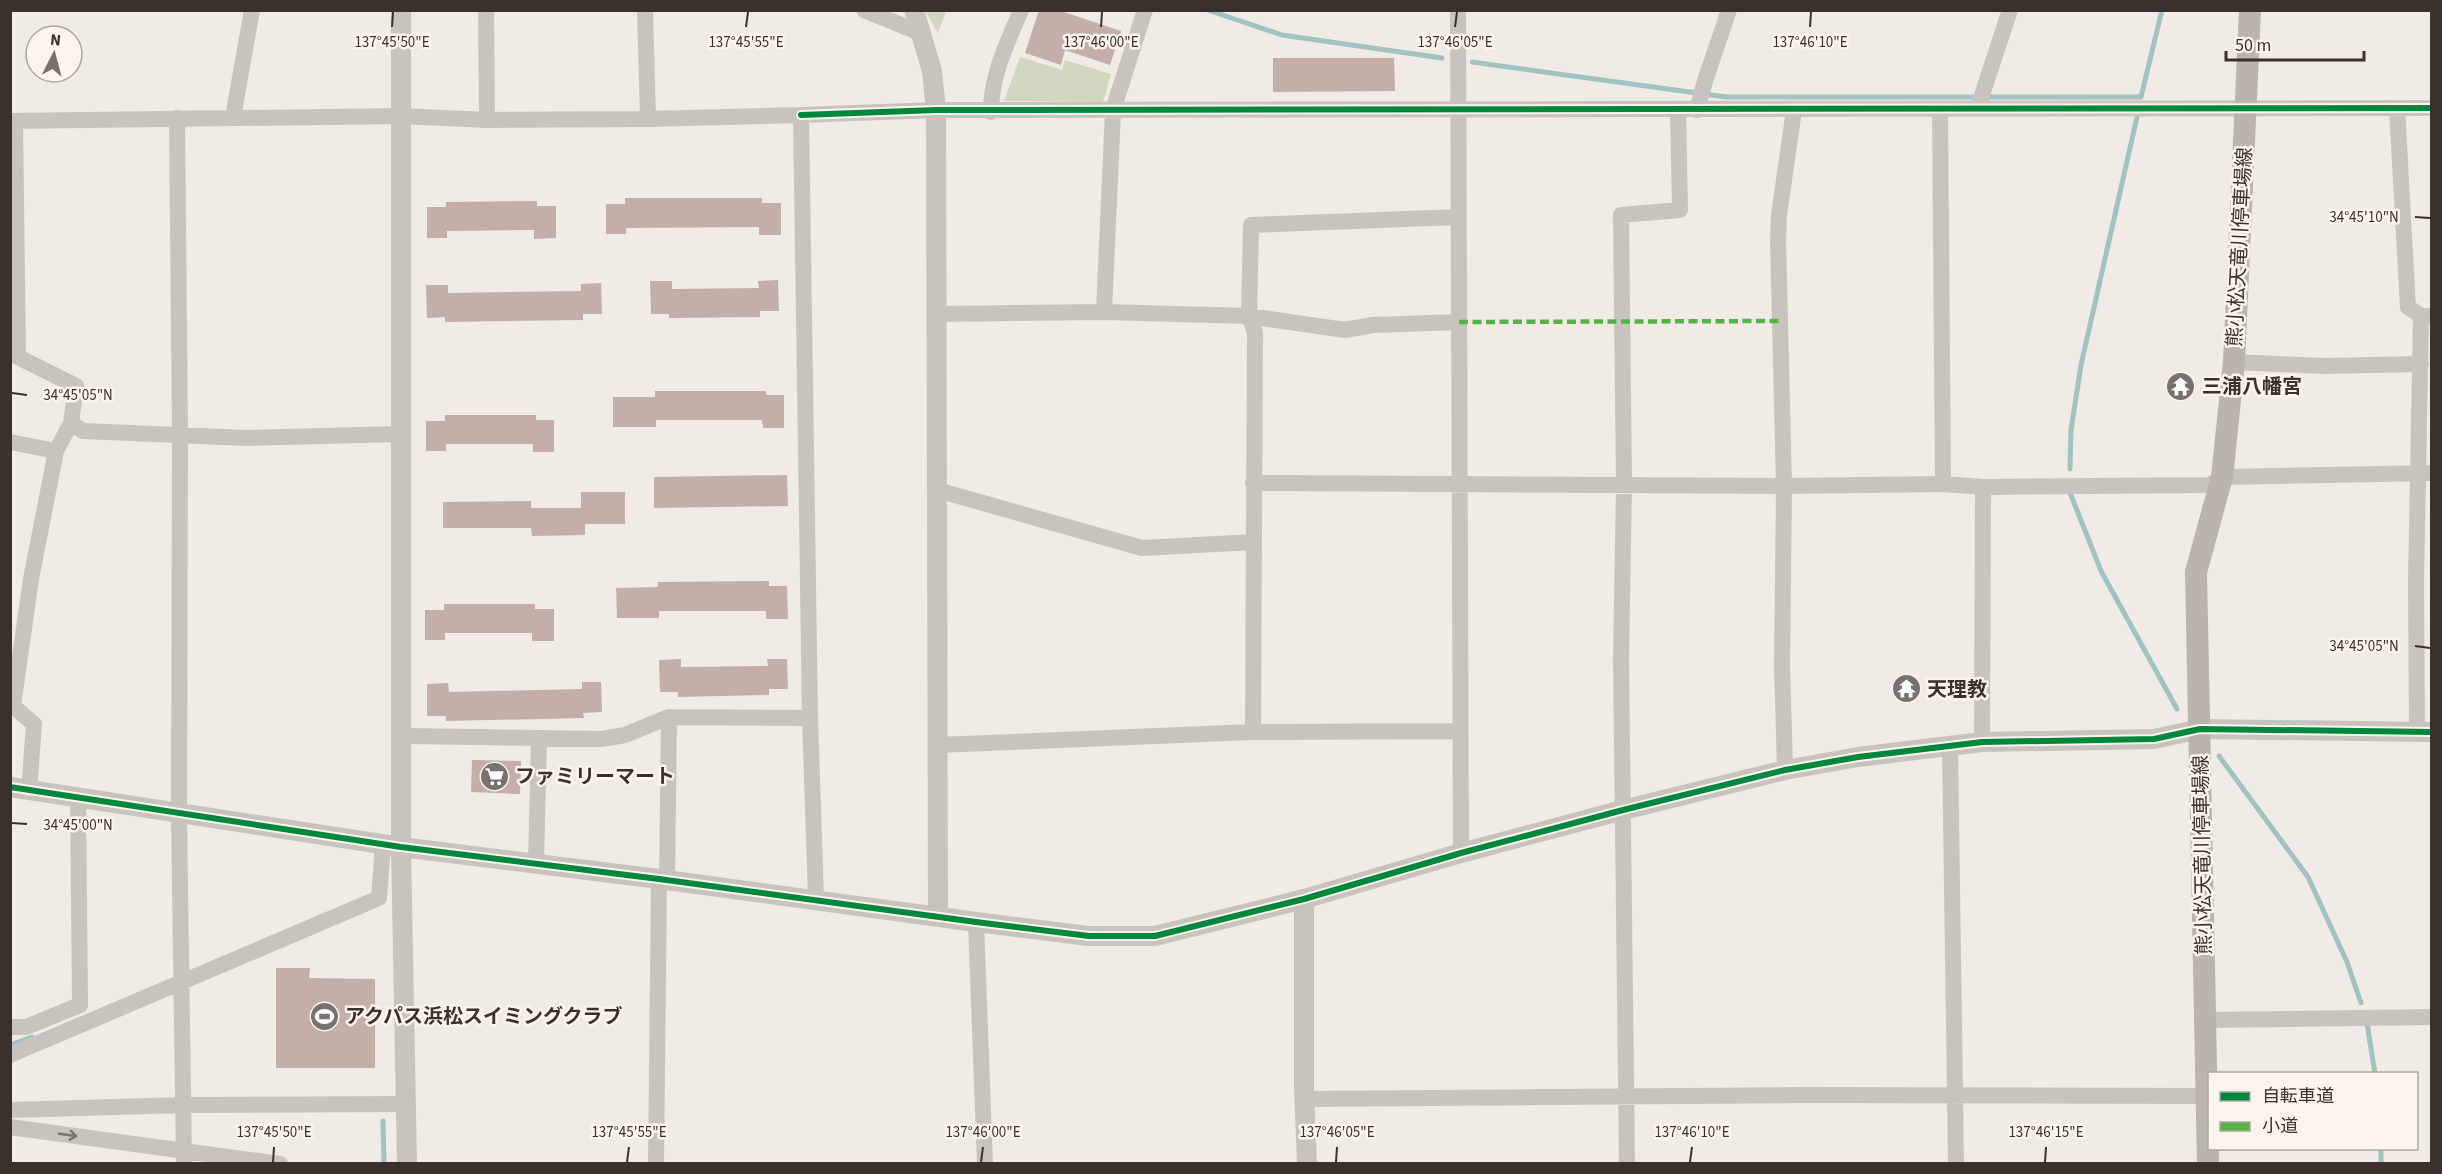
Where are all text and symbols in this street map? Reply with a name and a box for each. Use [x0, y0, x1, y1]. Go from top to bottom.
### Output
north arrow [24, 24, 84, 84]
scale bar [2226, 24, 2364, 62]
text: N [49, 29, 62, 52]
text: 137°45'50"E [354, 32, 430, 53]
text: 137°45'55"E [708, 32, 784, 53]
text: 137°46'00"E [1063, 32, 1139, 53]
text: 137°46'05"E [1417, 32, 1493, 53]
text: 137°46'10"E [1772, 32, 1848, 53]
text: 50 m [2235, 33, 2271, 58]
street label: 熊小松天竜川停車場線 [2221, 146, 2259, 348]
text: 34°45'10"N [2329, 207, 2399, 228]
temple icon: 三浦八幡宮 [2165, 370, 2197, 402]
place label: 三浦八幡宮 [2202, 373, 2302, 401]
text: 34°45'05"N [43, 385, 113, 406]
text: 34°45'05"N [2329, 636, 2399, 657]
temple icon: 天理教 [1890, 673, 1922, 705]
place label: 天理教 [1927, 676, 1987, 704]
street label: 熊小松天竜川停車場線 [2187, 755, 2219, 955]
supermarket icon: ファミリーマート [478, 760, 510, 792]
place label: ファミリーマート [515, 763, 675, 791]
text: 34°45'00"N [43, 815, 113, 836]
sports icon: アクパス浜松スイミングクラブ [308, 1000, 340, 1032]
place label: アクパス浜松スイミングクラブ [345, 1003, 623, 1031]
legend [2208, 1072, 2418, 1150]
text: 自転車道 [2262, 1084, 2334, 1109]
text: 小道 [2262, 1114, 2298, 1139]
text: 137°45'50"E [236, 1122, 312, 1143]
text: 137°45'55"E [591, 1122, 667, 1143]
text: 137°46'00"E [945, 1122, 1021, 1143]
text: 137°46'05"E [1299, 1122, 1375, 1143]
text: 137°46'10"E [1654, 1122, 1730, 1143]
text: 137°46'15"E [2008, 1122, 2084, 1143]
one-way arrow [58, 1130, 78, 1141]

